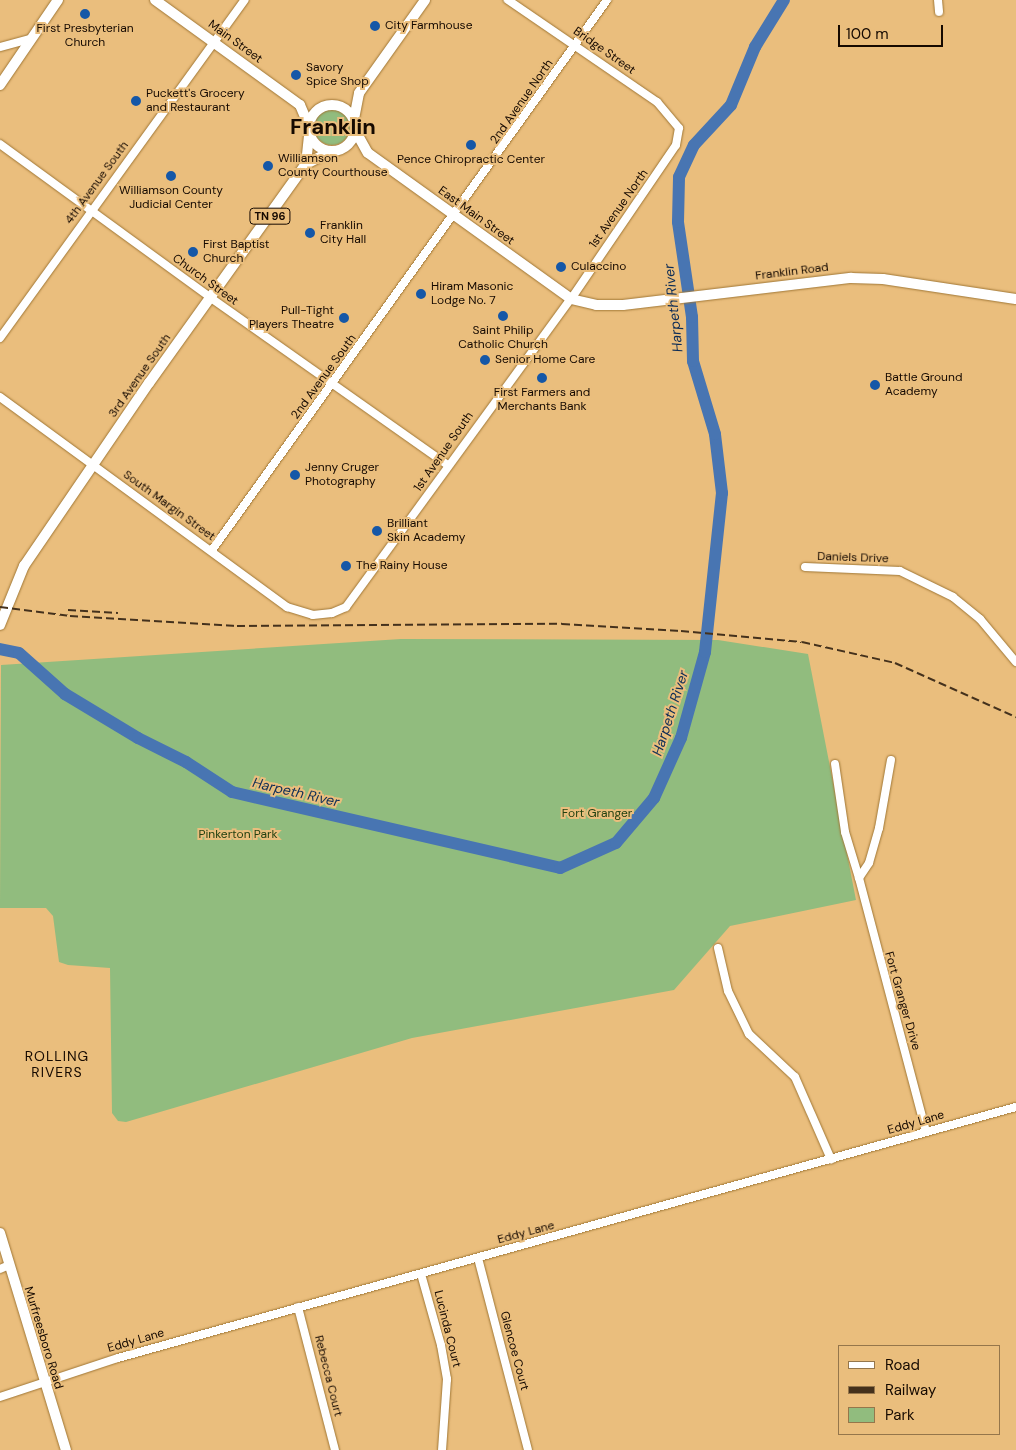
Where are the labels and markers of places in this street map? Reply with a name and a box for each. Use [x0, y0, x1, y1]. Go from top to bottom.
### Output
marker: First Presbyterian Church [79, 8, 91, 20]
place label: City Farmhouse [385, 19, 472, 33]
marker: City Farmhouse [369, 20, 381, 32]
place label: First Presbyterian Church [36, 22, 134, 50]
place label: Savory Spice Shop [306, 61, 369, 89]
marker: Savory Spice Shop [290, 69, 302, 81]
place label: Puckett's Grocery and Restaurant [146, 87, 245, 115]
marker: Puckett's Grocery and Restaurant [130, 95, 142, 107]
marker: Pence Chiropractic Center [465, 139, 477, 151]
place label: Williamson County Courthouse [278, 152, 388, 180]
place label: Pence Chiropractic Center [397, 153, 545, 167]
marker: Williamson County Courthouse [262, 160, 274, 172]
marker: Williamson County Judicial Center [165, 170, 177, 182]
place label: Williamson County Judicial Center [119, 184, 223, 212]
place label: Franklin City Hall [320, 219, 366, 247]
marker: Franklin City Hall [304, 227, 316, 239]
place label: First Baptist Church [203, 238, 269, 266]
marker: First Baptist Church [187, 246, 199, 258]
place label: Culaccino [571, 260, 626, 274]
marker: Culaccino [555, 261, 567, 273]
place label: Hiram Masonic Lodge No. 7 [431, 280, 513, 308]
marker: Hiram Masonic Lodge No. 7 [415, 288, 427, 300]
place label: Pull-Tight Players Theatre [249, 304, 334, 332]
marker: Saint Philip Catholic Church [497, 310, 509, 322]
marker: Pull-Tight Players Theatre [338, 312, 350, 324]
place label: Saint Philip Catholic Church [458, 324, 548, 352]
place label: Senior Home Care [495, 353, 595, 367]
marker: Senior Home Care [479, 354, 491, 366]
place label: Battle Ground Academy [885, 371, 962, 399]
marker: First Farmers and Merchants Bank [536, 372, 548, 384]
marker: Battle Ground Academy [869, 379, 881, 391]
place label: First Farmers and Merchants Bank [494, 386, 590, 414]
place label: Jenny Cruger Photography [305, 461, 379, 489]
marker: Jenny Cruger Photography [289, 469, 301, 481]
place label: Brilliant Skin Academy [387, 517, 466, 545]
marker: Brilliant Skin Academy [371, 525, 383, 537]
place label: The Rainy House [356, 559, 448, 573]
marker: The Rainy House [340, 560, 352, 572]

